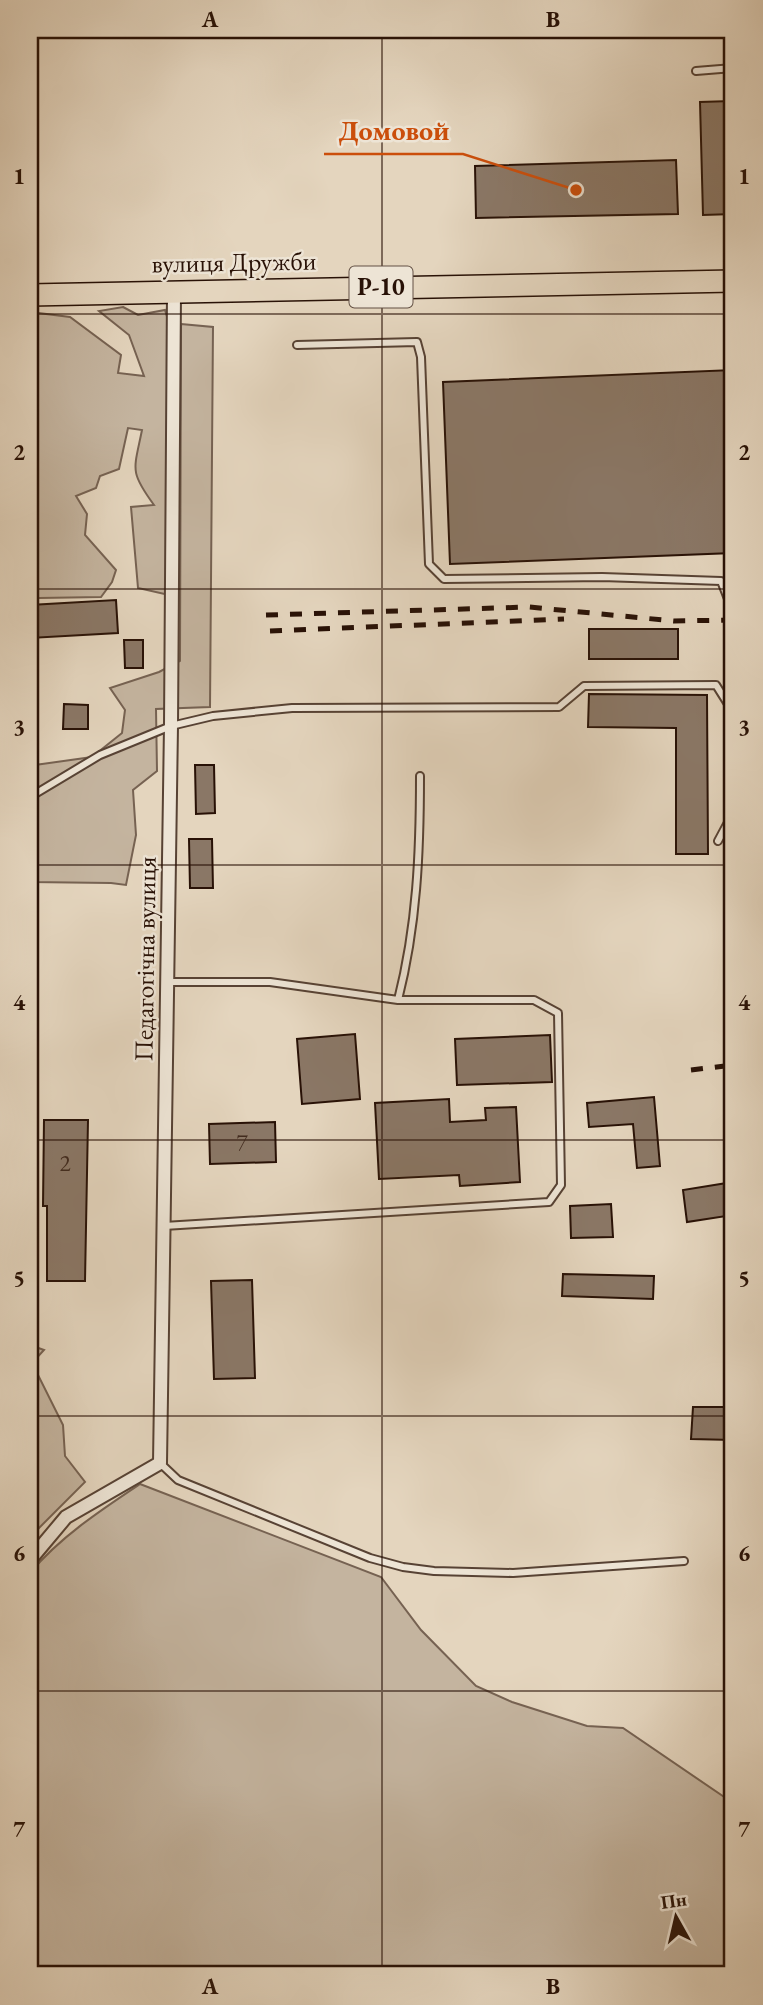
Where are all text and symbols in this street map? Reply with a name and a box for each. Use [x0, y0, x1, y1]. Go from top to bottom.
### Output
text: A [201, 4, 219, 34]
text: B [546, 4, 560, 34]
callout: Домовой [324, 105, 463, 154]
text: Домовой [338, 112, 450, 148]
text: 1 [13, 161, 25, 191]
text: 1 [738, 161, 750, 191]
street label: вулиця Дружби [151, 244, 317, 280]
road number: Р-10 [350, 266, 412, 308]
text: 2 [13, 437, 25, 467]
text: 2 [738, 437, 750, 467]
text: 3 [13, 712, 25, 742]
text: 3 [738, 712, 750, 742]
street label: Педагогічна вулиця [126, 856, 164, 1062]
text: 4 [13, 987, 26, 1017]
text: 4 [738, 987, 751, 1017]
house number: 7 [236, 1128, 248, 1158]
house number: 2 [59, 1148, 71, 1178]
text: 5 [13, 1263, 25, 1293]
text: 5 [738, 1263, 750, 1293]
text: 6 [13, 1538, 25, 1568]
text: 6 [738, 1538, 750, 1568]
text: 7 [13, 1814, 26, 1844]
text: 7 [738, 1814, 751, 1844]
north arrow [640, 1882, 710, 1952]
text: Пн [659, 1886, 688, 1915]
text: A [201, 1971, 219, 2001]
text: B [546, 1971, 560, 2001]

